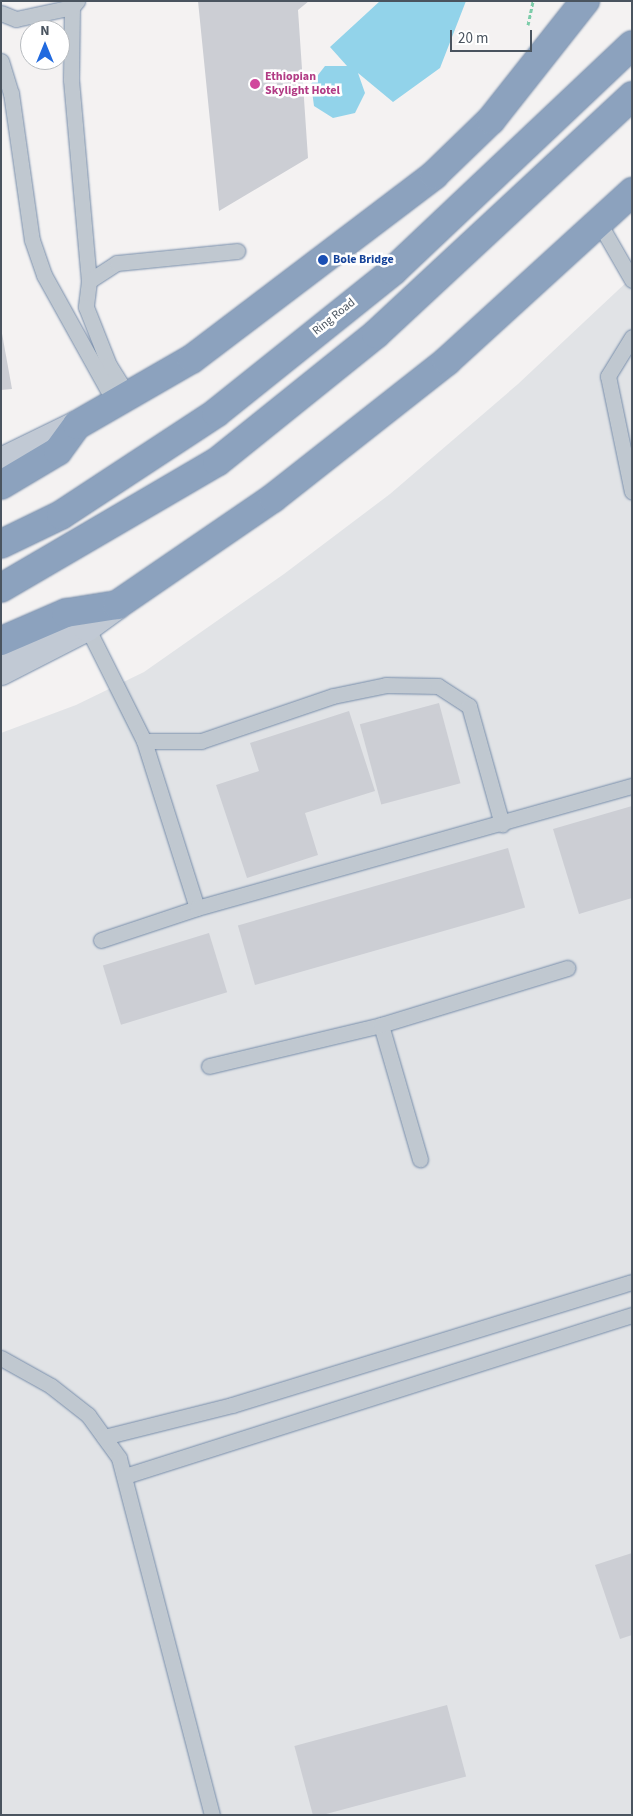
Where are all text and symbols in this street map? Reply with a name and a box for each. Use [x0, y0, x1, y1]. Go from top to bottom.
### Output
north arrow [20, 20, 70, 70]
scale bar [453, 20, 536, 52]
text: N [40, 21, 50, 41]
text: 20 m [458, 28, 488, 49]
place label: Ethiopian Skylight Hotel [265, 70, 340, 98]
marker: Ethiopian Skylight Hotel [249, 78, 261, 90]
place label: Bole Bridge [333, 253, 394, 267]
marker: Bole Bridge [317, 254, 329, 266]
street label: Ring Road [310, 295, 358, 339]

